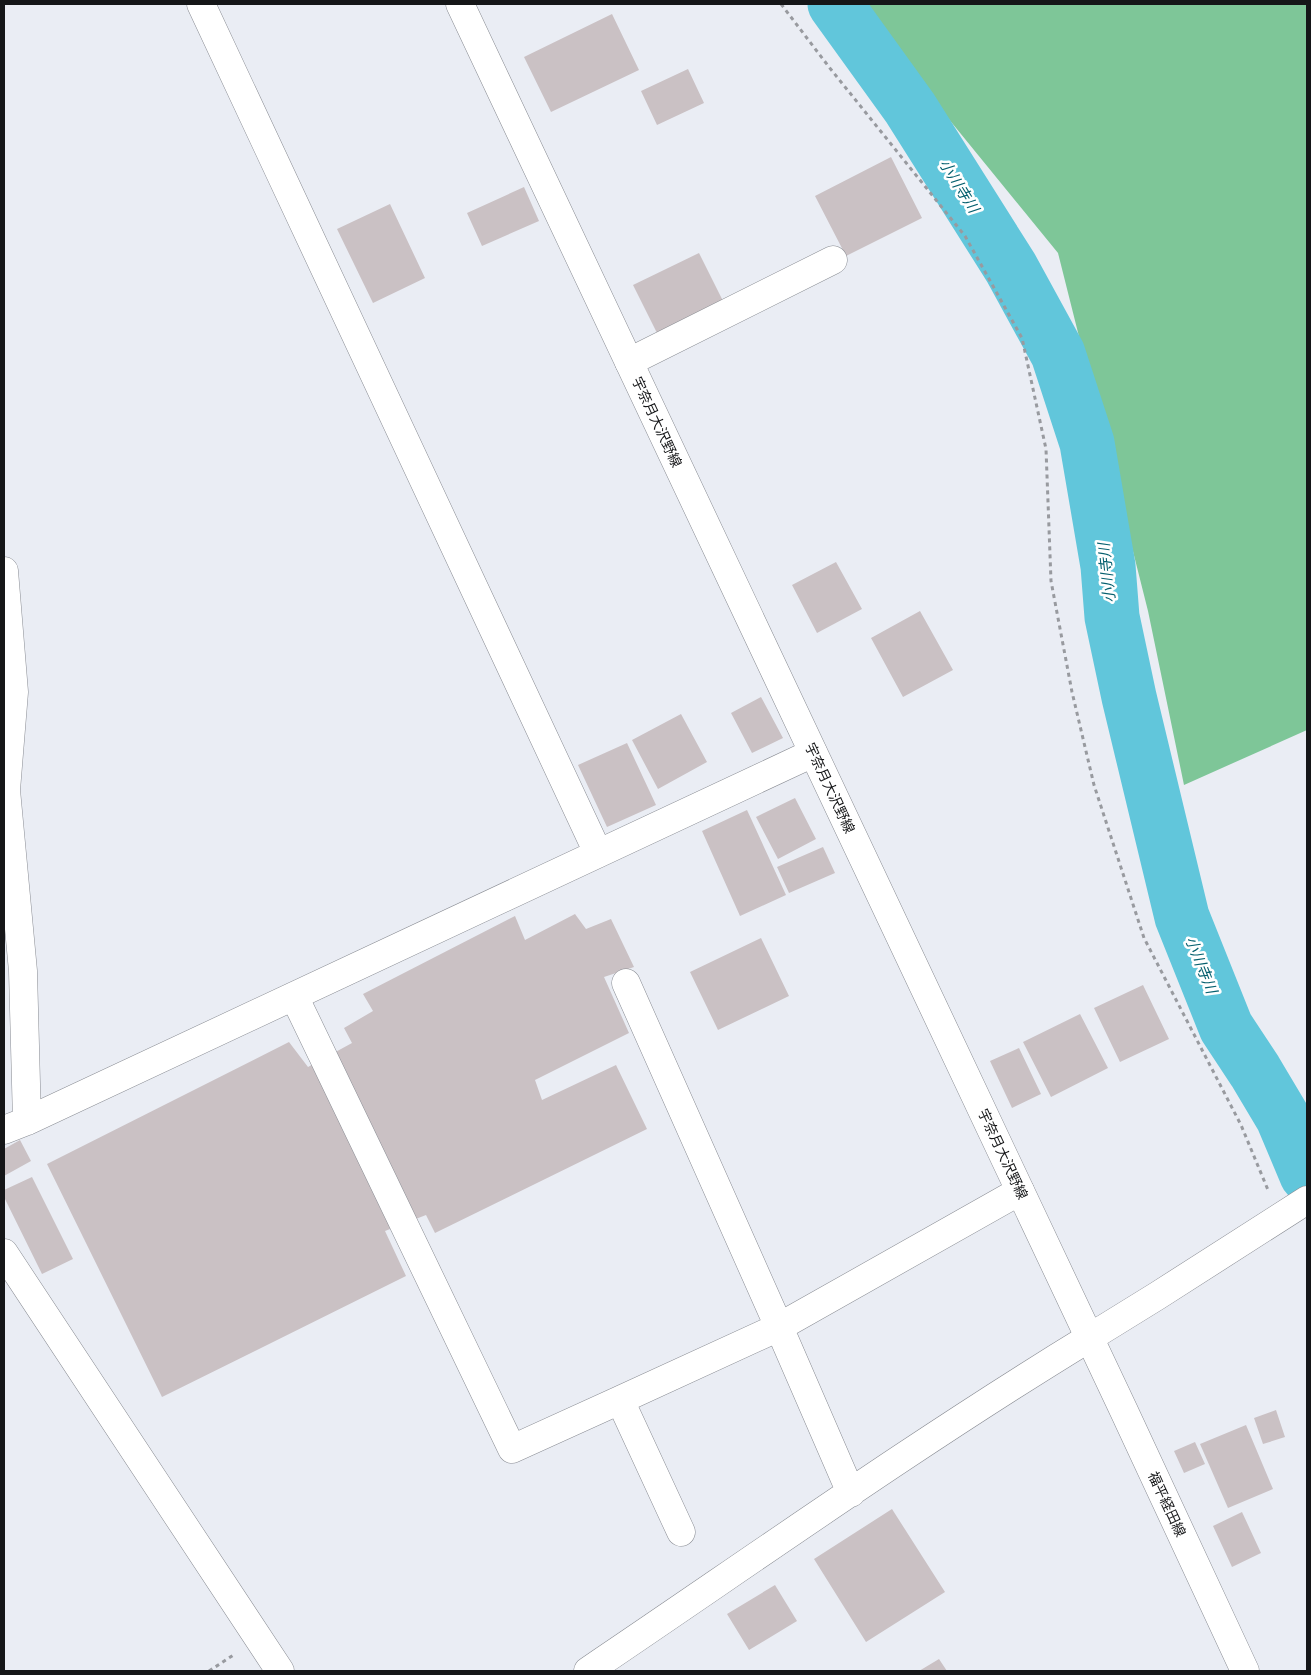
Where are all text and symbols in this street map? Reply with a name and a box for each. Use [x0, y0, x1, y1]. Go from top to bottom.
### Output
water label: 小川寺川 [935, 155, 984, 218]
street label: 宇奈月大沢野線 [628, 374, 686, 470]
water label: 小川寺川 [1094, 540, 1119, 604]
street label: 宇奈月大沢野線 [801, 740, 859, 836]
water label: 小川寺川 [1181, 933, 1222, 998]
street label: 宇奈月大沢野線 [974, 1106, 1032, 1202]
street label: 福平経田線 [1144, 1468, 1190, 1540]

